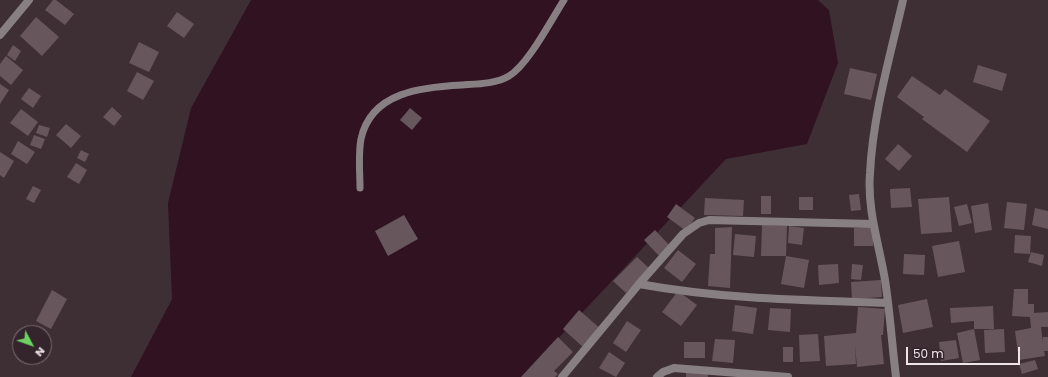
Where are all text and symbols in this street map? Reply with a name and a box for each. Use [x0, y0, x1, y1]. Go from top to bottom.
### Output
north arrow [12, 325, 52, 365]
scale bar [908, 339, 1022, 365]
text: N [32, 344, 49, 361]
text: 50 m [913, 345, 944, 362]

